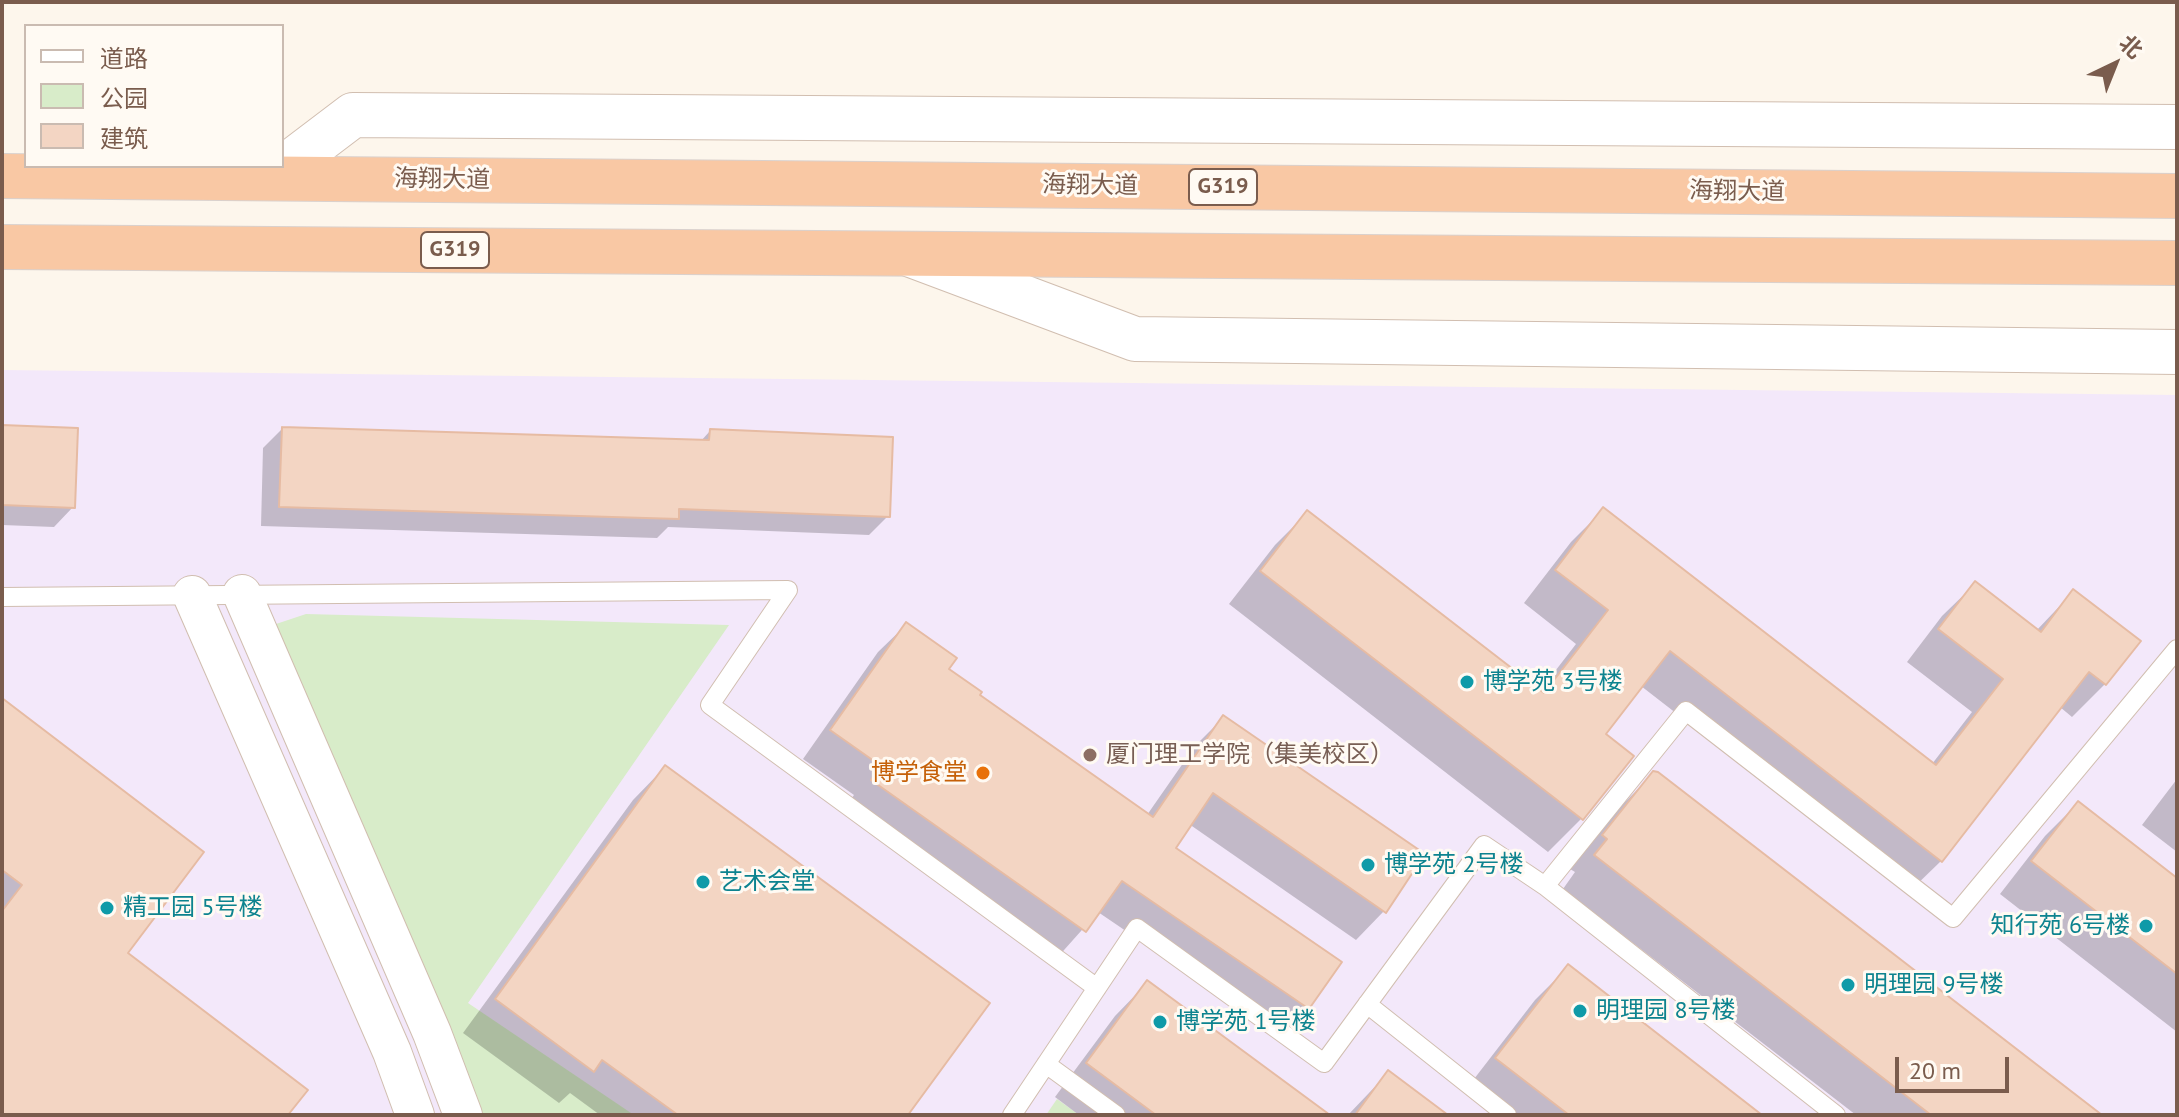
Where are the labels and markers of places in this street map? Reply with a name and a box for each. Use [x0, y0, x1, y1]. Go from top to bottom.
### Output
place label: 博学苑 3号楼 [1483, 668, 1622, 696]
marker: 博学苑 3号楼 [1458, 673, 1476, 691]
place label: 厦门理工学院（集美校区） [1106, 741, 1394, 769]
marker: 厦门理工学院（集美校区） [1081, 746, 1099, 764]
place label: 博学食堂 [871, 759, 967, 787]
marker: 博学食堂 [974, 764, 992, 782]
place label: 博学苑 2号楼 [1384, 851, 1523, 879]
marker: 博学苑 2号楼 [1359, 856, 1377, 874]
place label: 艺术会堂 [719, 868, 815, 896]
marker: 艺术会堂 [694, 873, 712, 891]
place label: 精工园 5号楼 [123, 894, 262, 922]
marker: 精工园 5号楼 [98, 899, 116, 917]
place label: 知行苑 6号楼 [1991, 912, 2130, 940]
marker: 知行苑 6号楼 [2137, 917, 2155, 935]
place label: 明理园 9号楼 [1864, 971, 2003, 999]
marker: 明理园 9号楼 [1839, 976, 1857, 994]
place label: 明理园 8号楼 [1596, 997, 1735, 1025]
marker: 明理园 8号楼 [1571, 1002, 1589, 1020]
place label: 博学苑 1号楼 [1176, 1008, 1315, 1036]
marker: 博学苑 1号楼 [1151, 1013, 1169, 1031]

